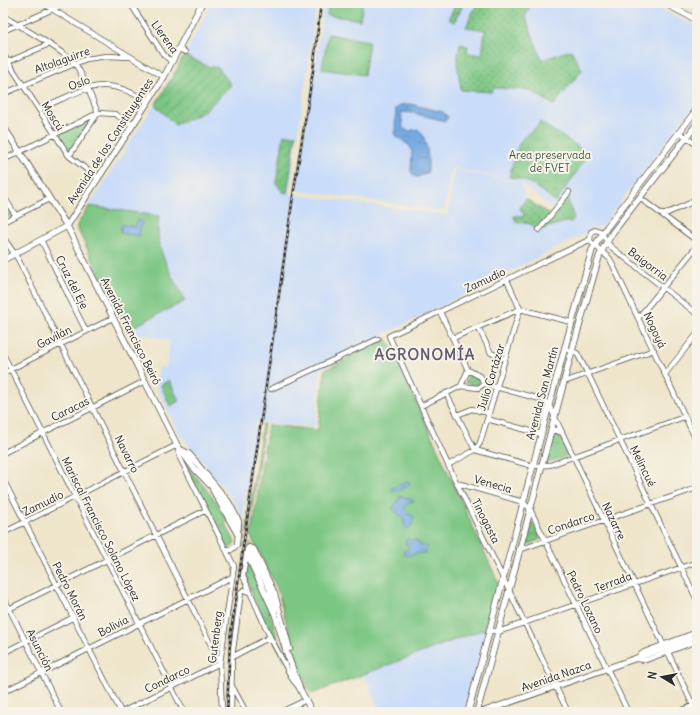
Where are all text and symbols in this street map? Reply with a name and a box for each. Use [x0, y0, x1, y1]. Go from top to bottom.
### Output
street label: Llerena [148, 18, 182, 56]
street label: Altolaguirre [32, 44, 92, 76]
street label: Oslo [66, 73, 92, 93]
street label: Avenida de los Constituyentes [64, 75, 156, 207]
street label: Moscú [39, 99, 68, 134]
park label: Area preservada de FVET [509, 148, 591, 175]
street label: Baigorria [625, 245, 671, 283]
street label: Cruz del Eje [53, 253, 91, 311]
street label: Zamudio [462, 264, 508, 296]
street label: Avenida Francisco Beiró [98, 275, 164, 387]
street label: Nogoyá [641, 310, 669, 350]
street label: Gavilán [34, 322, 74, 352]
street label: Julio Cortázar [474, 341, 508, 412]
district label: AGRONOMÍA [375, 344, 475, 364]
street label: Avenida San Martín [523, 345, 561, 441]
street label: Caracas [49, 394, 91, 424]
street label: Navarro [112, 433, 142, 475]
street label: Melincué [627, 443, 659, 489]
street label: Mariscal Francisco Solano López [58, 455, 144, 603]
street label: Venecia [472, 472, 514, 496]
street label: Zamudio [20, 487, 66, 519]
street label: Tinogasta [469, 496, 503, 546]
street label: Nazarre [599, 500, 629, 542]
street label: Condarco [546, 508, 596, 538]
street label: Pedro Morán [49, 559, 91, 623]
street label: Pedro Lozano [564, 568, 606, 636]
street label: Terrada [592, 569, 634, 595]
street label: Gutenberg [205, 610, 225, 664]
street label: Bolivia [95, 612, 131, 640]
street label: Asunción [23, 627, 57, 673]
street label: Avenida Nazca [519, 657, 593, 695]
north arrow [642, 657, 682, 697]
street label: Condarco [142, 662, 192, 696]
text: N [645, 670, 660, 680]

